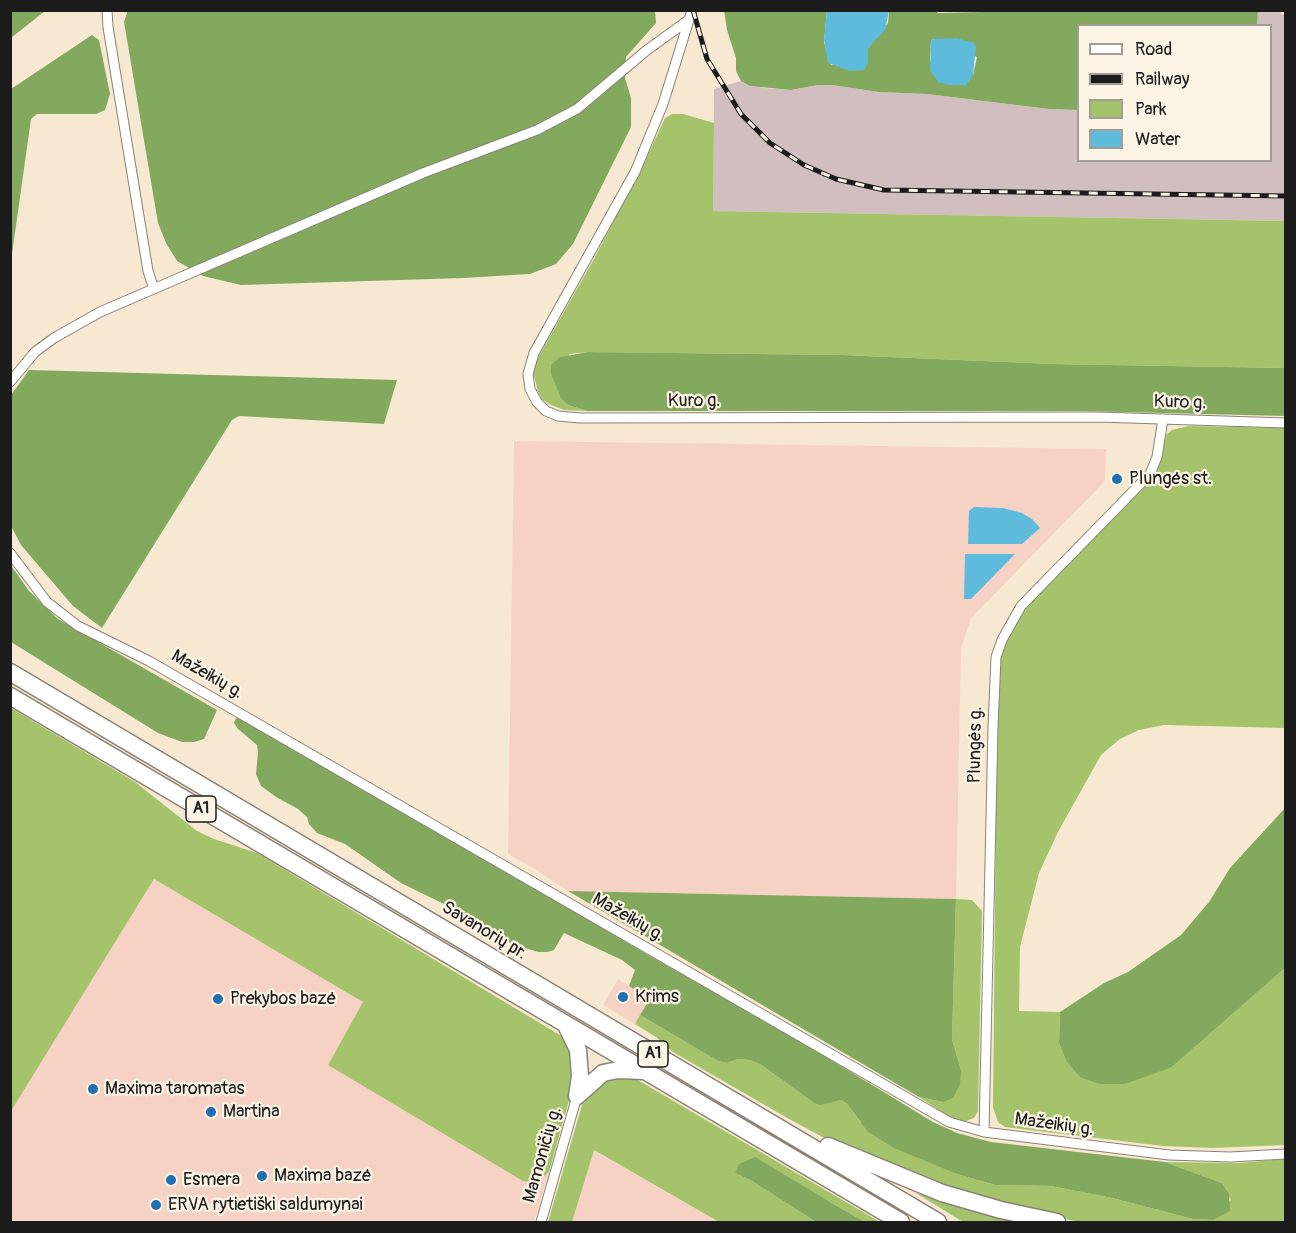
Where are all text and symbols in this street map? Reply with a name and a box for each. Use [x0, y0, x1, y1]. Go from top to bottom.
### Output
legend [1077, 24, 1272, 162]
text: Road [1135, 38, 1172, 61]
text: Railway [1135, 68, 1190, 91]
text: Park [1135, 98, 1167, 121]
text: Water [1135, 128, 1181, 151]
street label: Kuro g. [668, 390, 720, 412]
street label: Kuro g. [1153, 391, 1207, 415]
place label: Plungės st. [1129, 468, 1212, 490]
marker: Plungės st. [1110, 472, 1124, 486]
street label: Mažeikių g. [167, 646, 247, 704]
street label: Plungės g. [965, 706, 987, 784]
road number: A1 [186, 796, 216, 822]
street label: Mažeikių g. [588, 889, 668, 947]
street label: Savanorių pr. [437, 897, 531, 965]
place label: Krims [635, 986, 679, 1008]
place label: Prekybos bazė [230, 988, 336, 1010]
marker: Krims [616, 990, 630, 1004]
marker: Prekybos bazė [211, 992, 225, 1006]
road number: A1 [638, 1041, 668, 1067]
place label: Maxima taromatas [105, 1078, 245, 1100]
marker: Maxima taromatas [86, 1082, 100, 1096]
place label: Martina [223, 1101, 280, 1123]
street label: Mamoničių g. [519, 1104, 567, 1206]
marker: Martina [204, 1105, 218, 1119]
street label: Mažeikių g. [1013, 1109, 1095, 1141]
place label: Maxima bazė [274, 1165, 372, 1187]
place label: Esmera [183, 1169, 240, 1191]
marker: Maxima bazė [255, 1169, 269, 1183]
marker: Esmera [164, 1173, 178, 1187]
place label: ERVA rytietiški saldumynai [168, 1194, 363, 1216]
marker: ERVA rytietiški saldumynai [149, 1198, 163, 1212]

